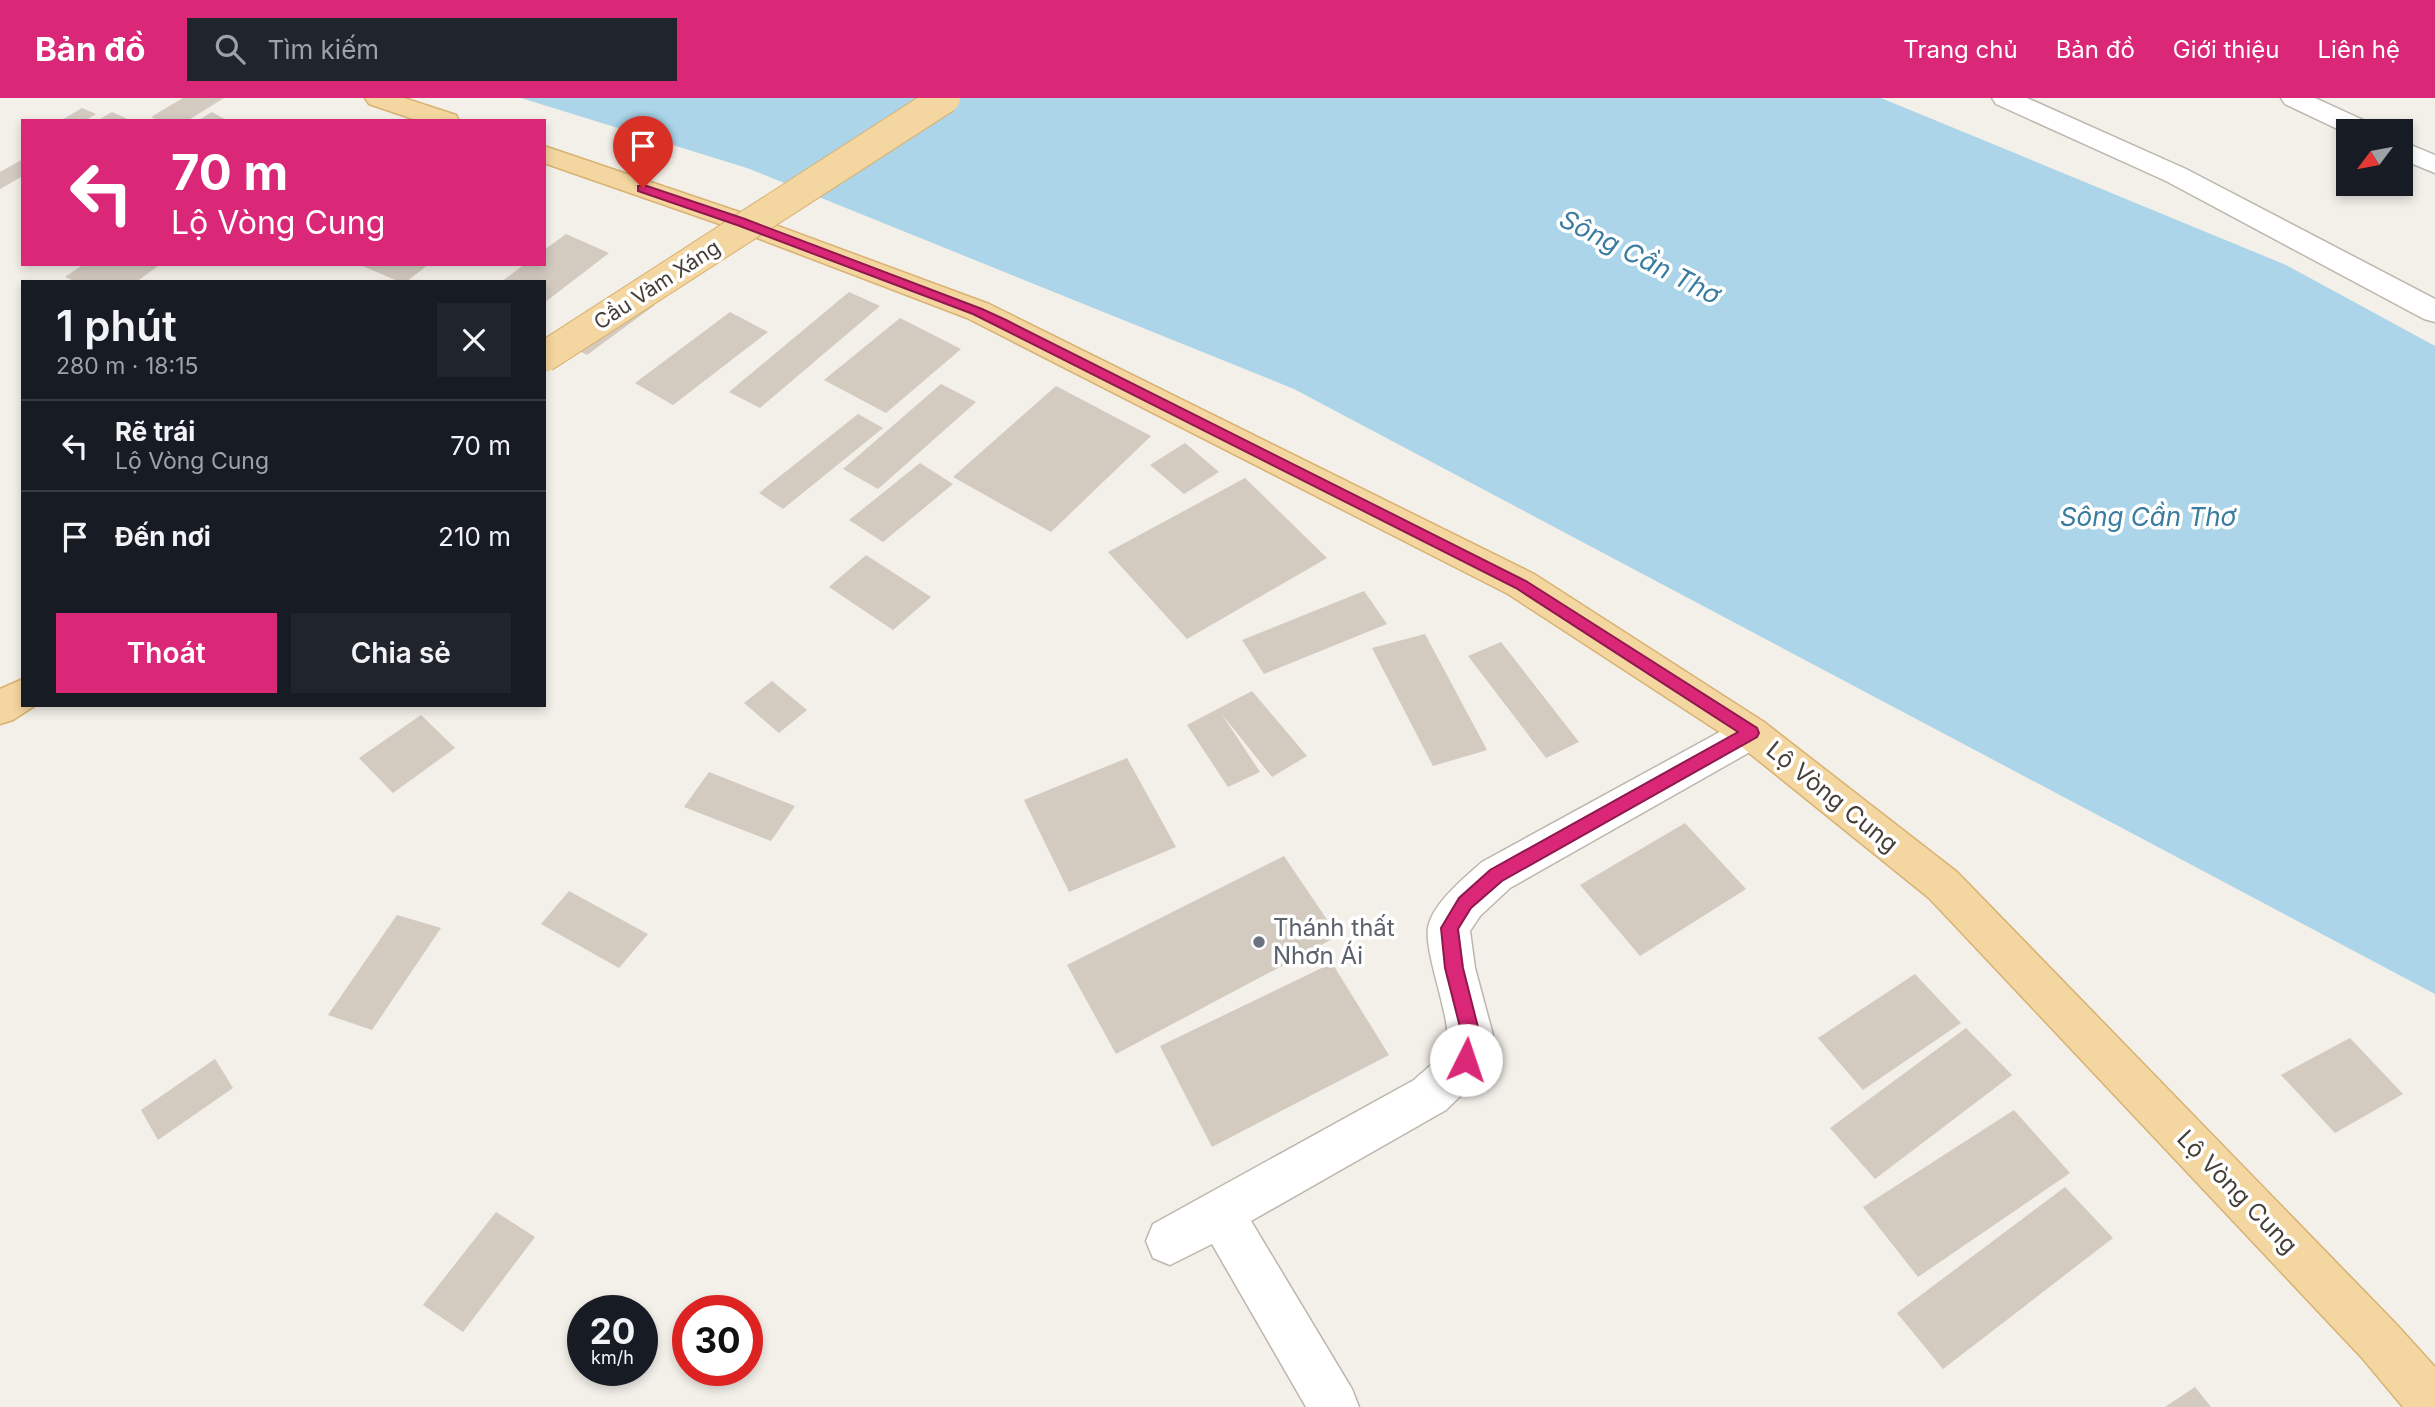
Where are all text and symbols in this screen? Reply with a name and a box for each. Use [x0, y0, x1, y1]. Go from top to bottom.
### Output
search box [187, 18, 677, 81]
text: Bản đồ [35, 29, 145, 69]
icon: search [211, 30, 249, 68]
text: Tìm kiếm [267, 34, 379, 65]
text: Trang chủ [1903, 35, 2018, 64]
text: Bản đồ [2056, 35, 2135, 64]
text: Giới thiệu [2173, 35, 2280, 64]
text: Liên hệ [2318, 35, 2400, 64]
pin [613, 116, 673, 188]
north arrow [2336, 119, 2413, 196]
map controls [2336, 119, 2413, 196]
icon: arrive [624, 127, 662, 165]
text: 70 m [171, 143, 288, 202]
icon: left [56, 147, 147, 238]
text: Lộ Vòng Cung [171, 203, 385, 242]
water label: Sông Cần Thơ [1555, 203, 1727, 311]
street label: Cầu Vàm Xáng [589, 235, 724, 335]
text: 1 phút [56, 300, 177, 351]
button: close [437, 303, 511, 377]
text: 280 m · 18:15 [56, 352, 199, 380]
text: Rẽ trái [115, 416, 195, 447]
icon: left [56, 427, 94, 465]
text: 70 m [450, 430, 511, 461]
text: Lộ Vòng Cung [115, 447, 269, 475]
water label: Sông Cần Thơ [2060, 501, 2238, 532]
icon: arrive [56, 518, 94, 556]
text: Đến nơi [115, 521, 211, 552]
text: 210 m [438, 521, 511, 552]
button: Thoát [56, 613, 277, 693]
button: Chia sẻ [291, 613, 511, 693]
street label: Lộ Vòng Cung [1761, 735, 1904, 858]
place label: Thánh thất Nhơn Ái [1273, 913, 1395, 970]
marker: Thánh thất Nhơn Ái [1251, 934, 1267, 950]
position arrow [1429, 1023, 1503, 1097]
street label: Lộ Vòng Cung [2171, 1124, 2304, 1260]
speed limit sign: 30 [672, 1295, 763, 1386]
text: 20 [590, 1310, 635, 1352]
text: km/h [591, 1347, 634, 1368]

